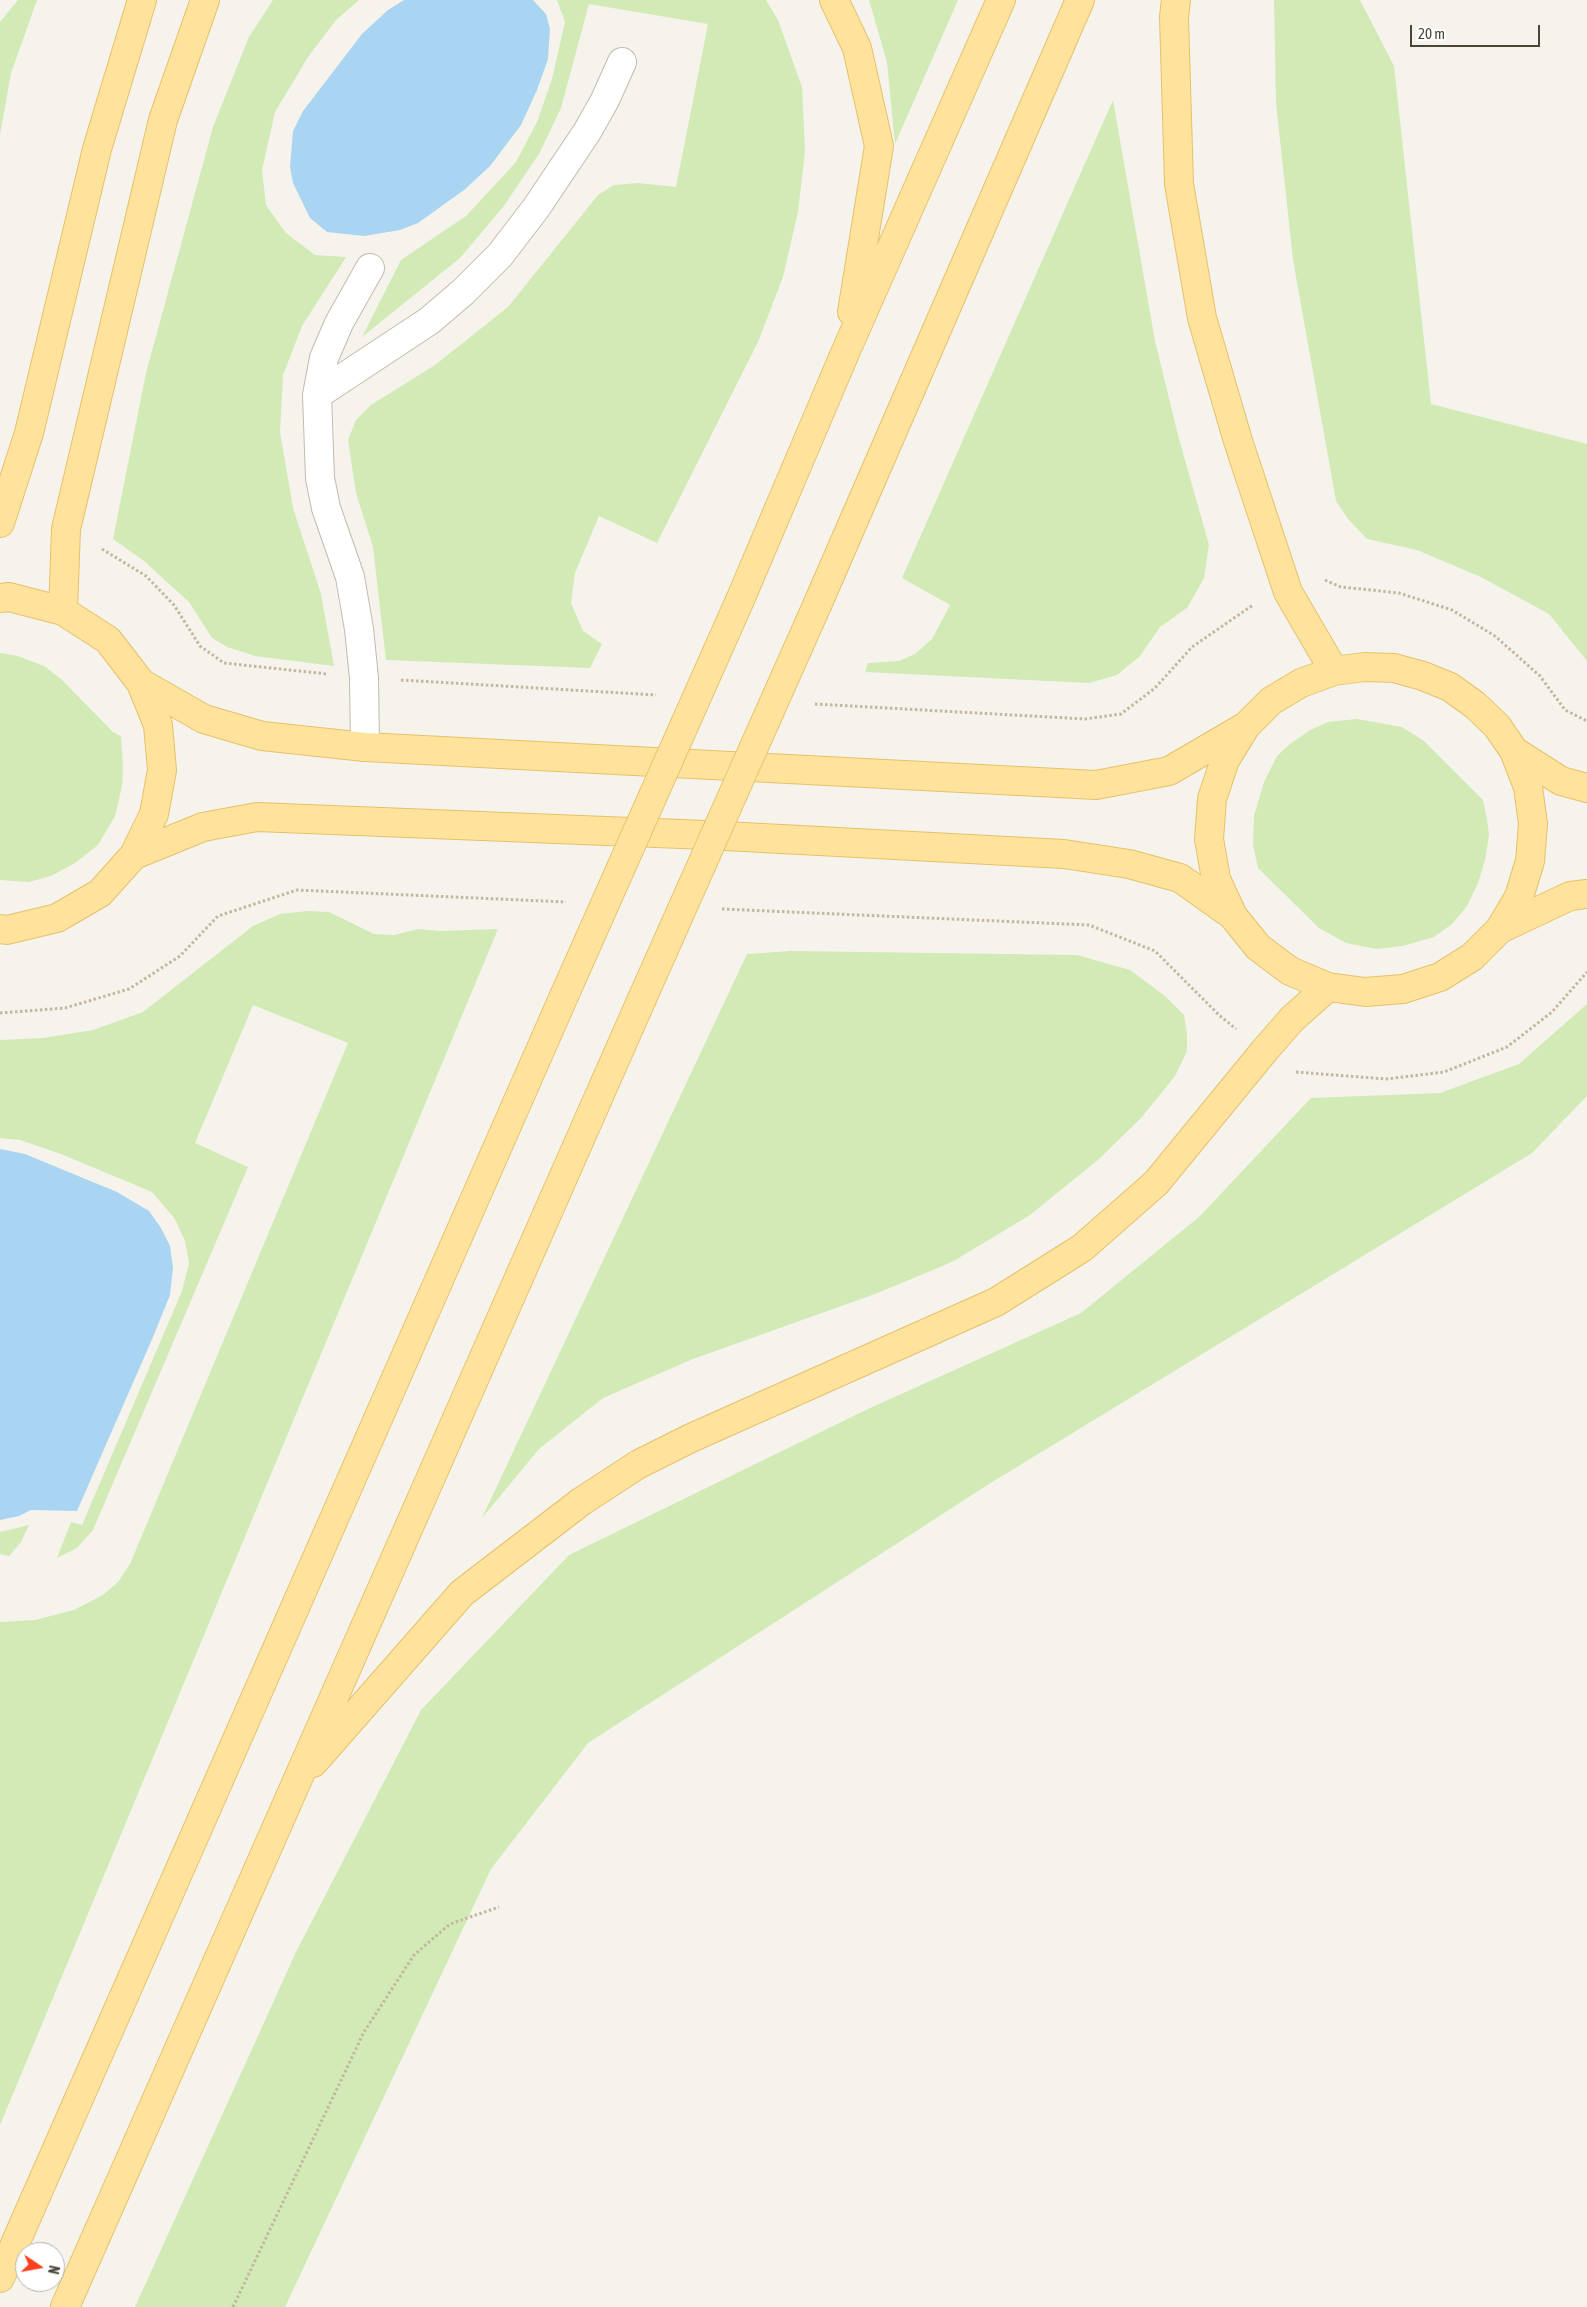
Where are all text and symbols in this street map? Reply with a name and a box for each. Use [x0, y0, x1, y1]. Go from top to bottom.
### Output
scale bar [1412, 15, 1542, 47]
text: 20 m [1418, 25, 1445, 42]
north arrow [15, 2242, 65, 2292]
text: N [45, 2264, 62, 2276]

